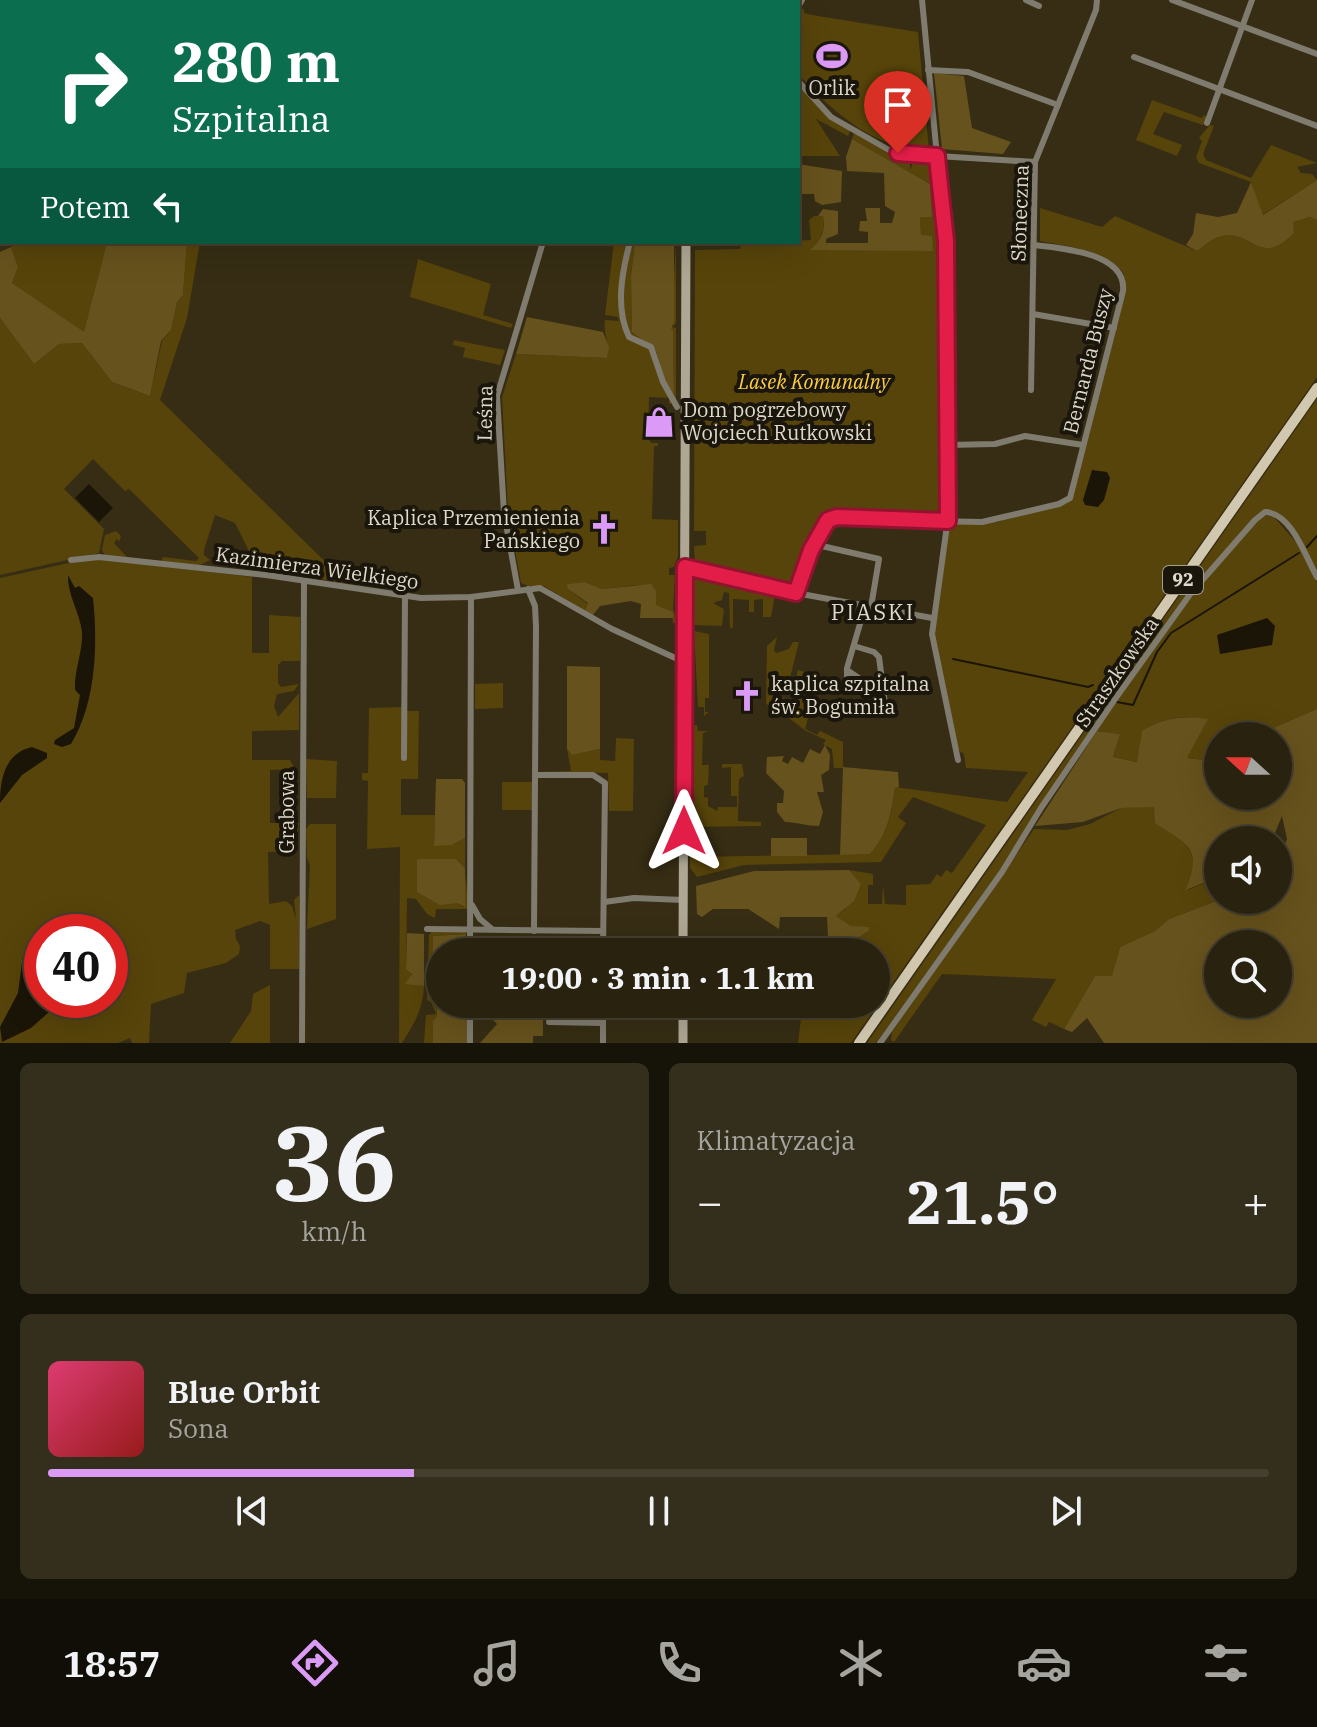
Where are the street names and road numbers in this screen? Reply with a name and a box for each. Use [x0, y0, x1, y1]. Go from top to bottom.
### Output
street label: Słoneczna [1004, 164, 1035, 262]
street label: Bernarda Buszy [1056, 285, 1119, 436]
street label: Leśna [471, 385, 498, 441]
street label: Kazimierza Wielkiego [214, 540, 420, 595]
road number: 92 [1163, 566, 1203, 594]
street label: Straszkowska [1069, 611, 1165, 732]
street label: Grabowa [273, 770, 300, 854]

